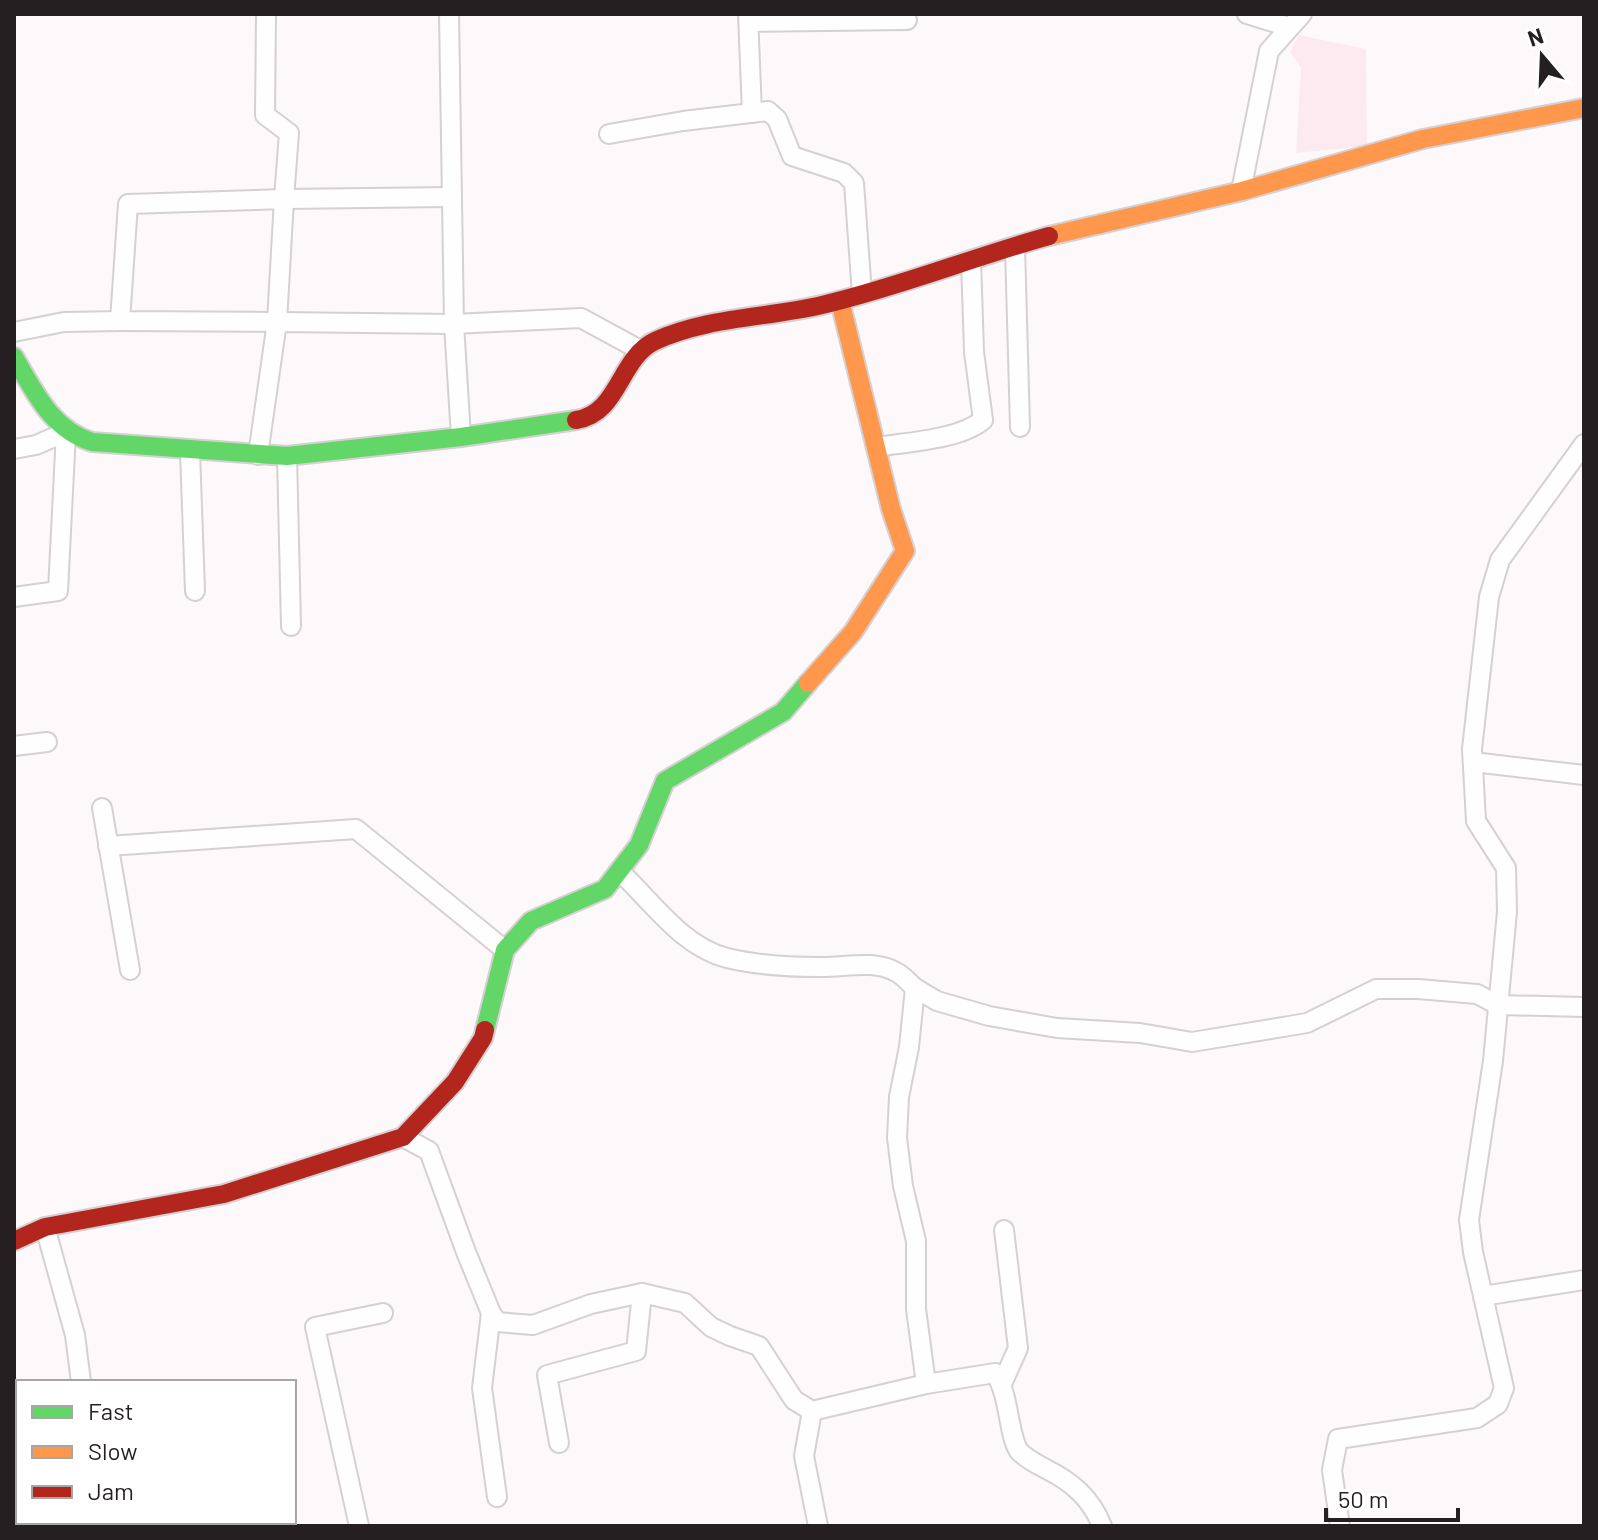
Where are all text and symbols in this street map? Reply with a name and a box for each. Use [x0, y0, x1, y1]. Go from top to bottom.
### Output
north arrow [1502, 16, 1582, 96]
text: N [1524, 21, 1546, 51]
legend [16, 1380, 296, 1524]
text: Fast [88, 1396, 133, 1425]
text: Slow [88, 1436, 137, 1465]
scale bar [1326, 1472, 1458, 1522]
text: Jam [88, 1476, 134, 1505]
text: 50 m [1338, 1484, 1389, 1513]

